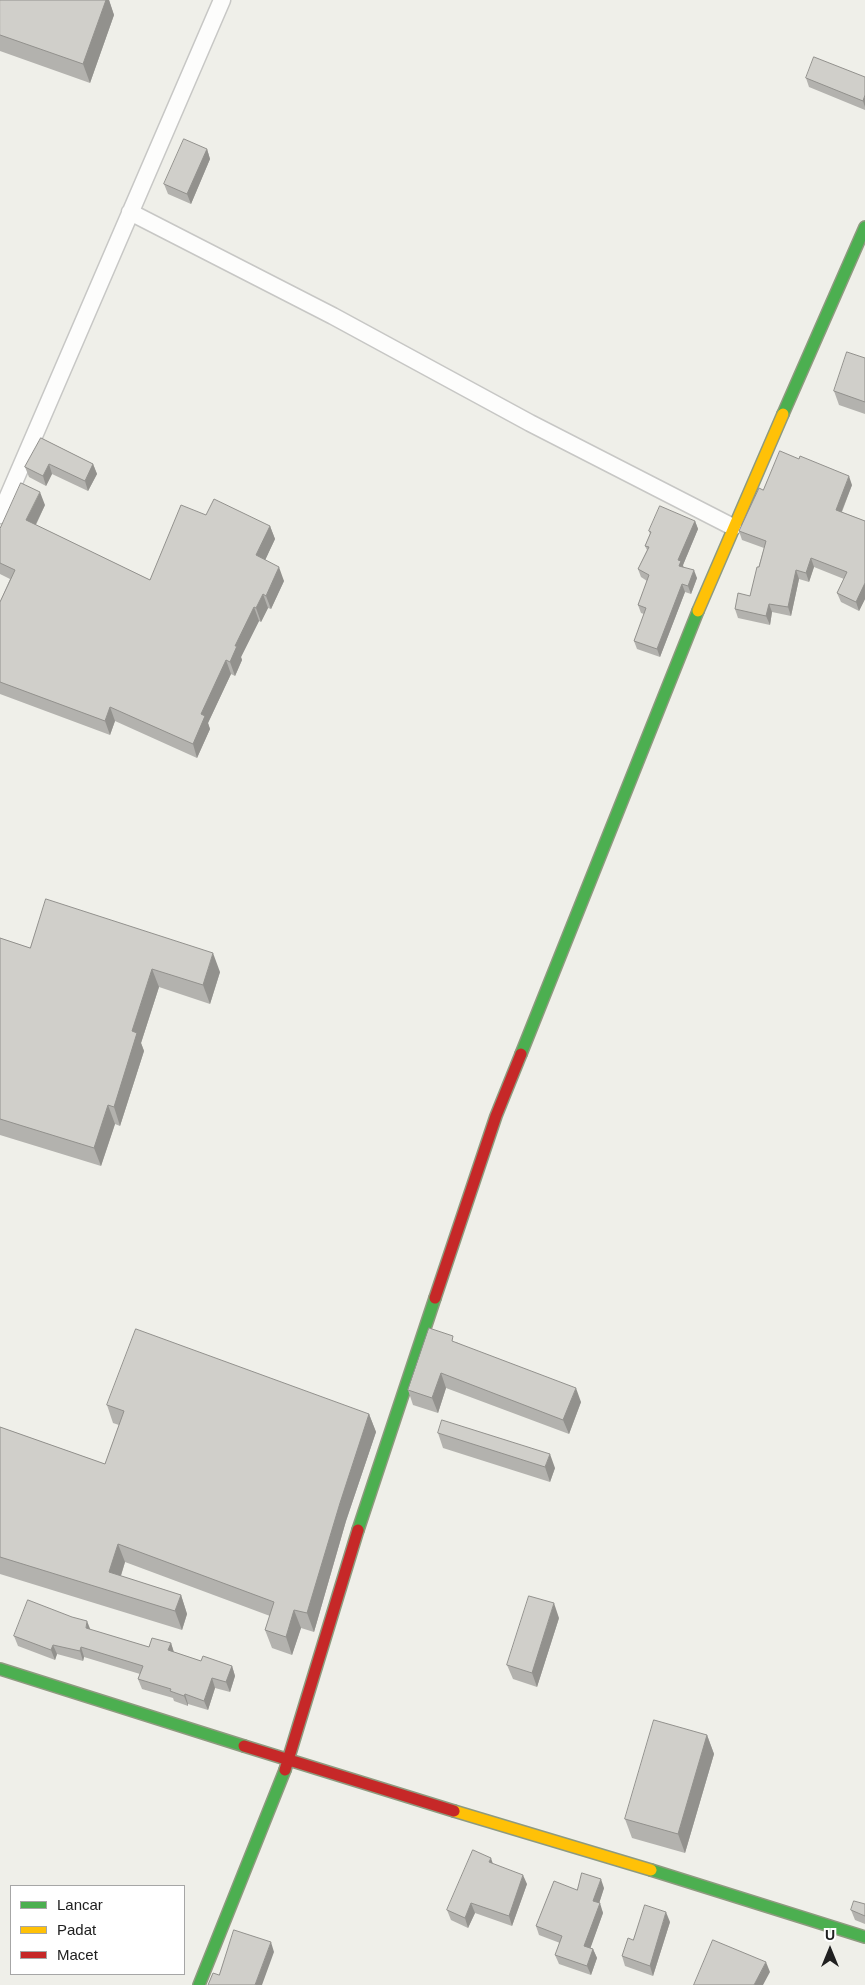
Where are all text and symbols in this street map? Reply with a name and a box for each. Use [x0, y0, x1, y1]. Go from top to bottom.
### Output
legend [10, 1885, 185, 1975]
text: Lancar [57, 1896, 103, 1913]
text: Padat [57, 1921, 96, 1938]
north arrow [805, 1925, 855, 1975]
text: U [825, 1927, 835, 1943]
text: Macet [57, 1946, 98, 1963]

